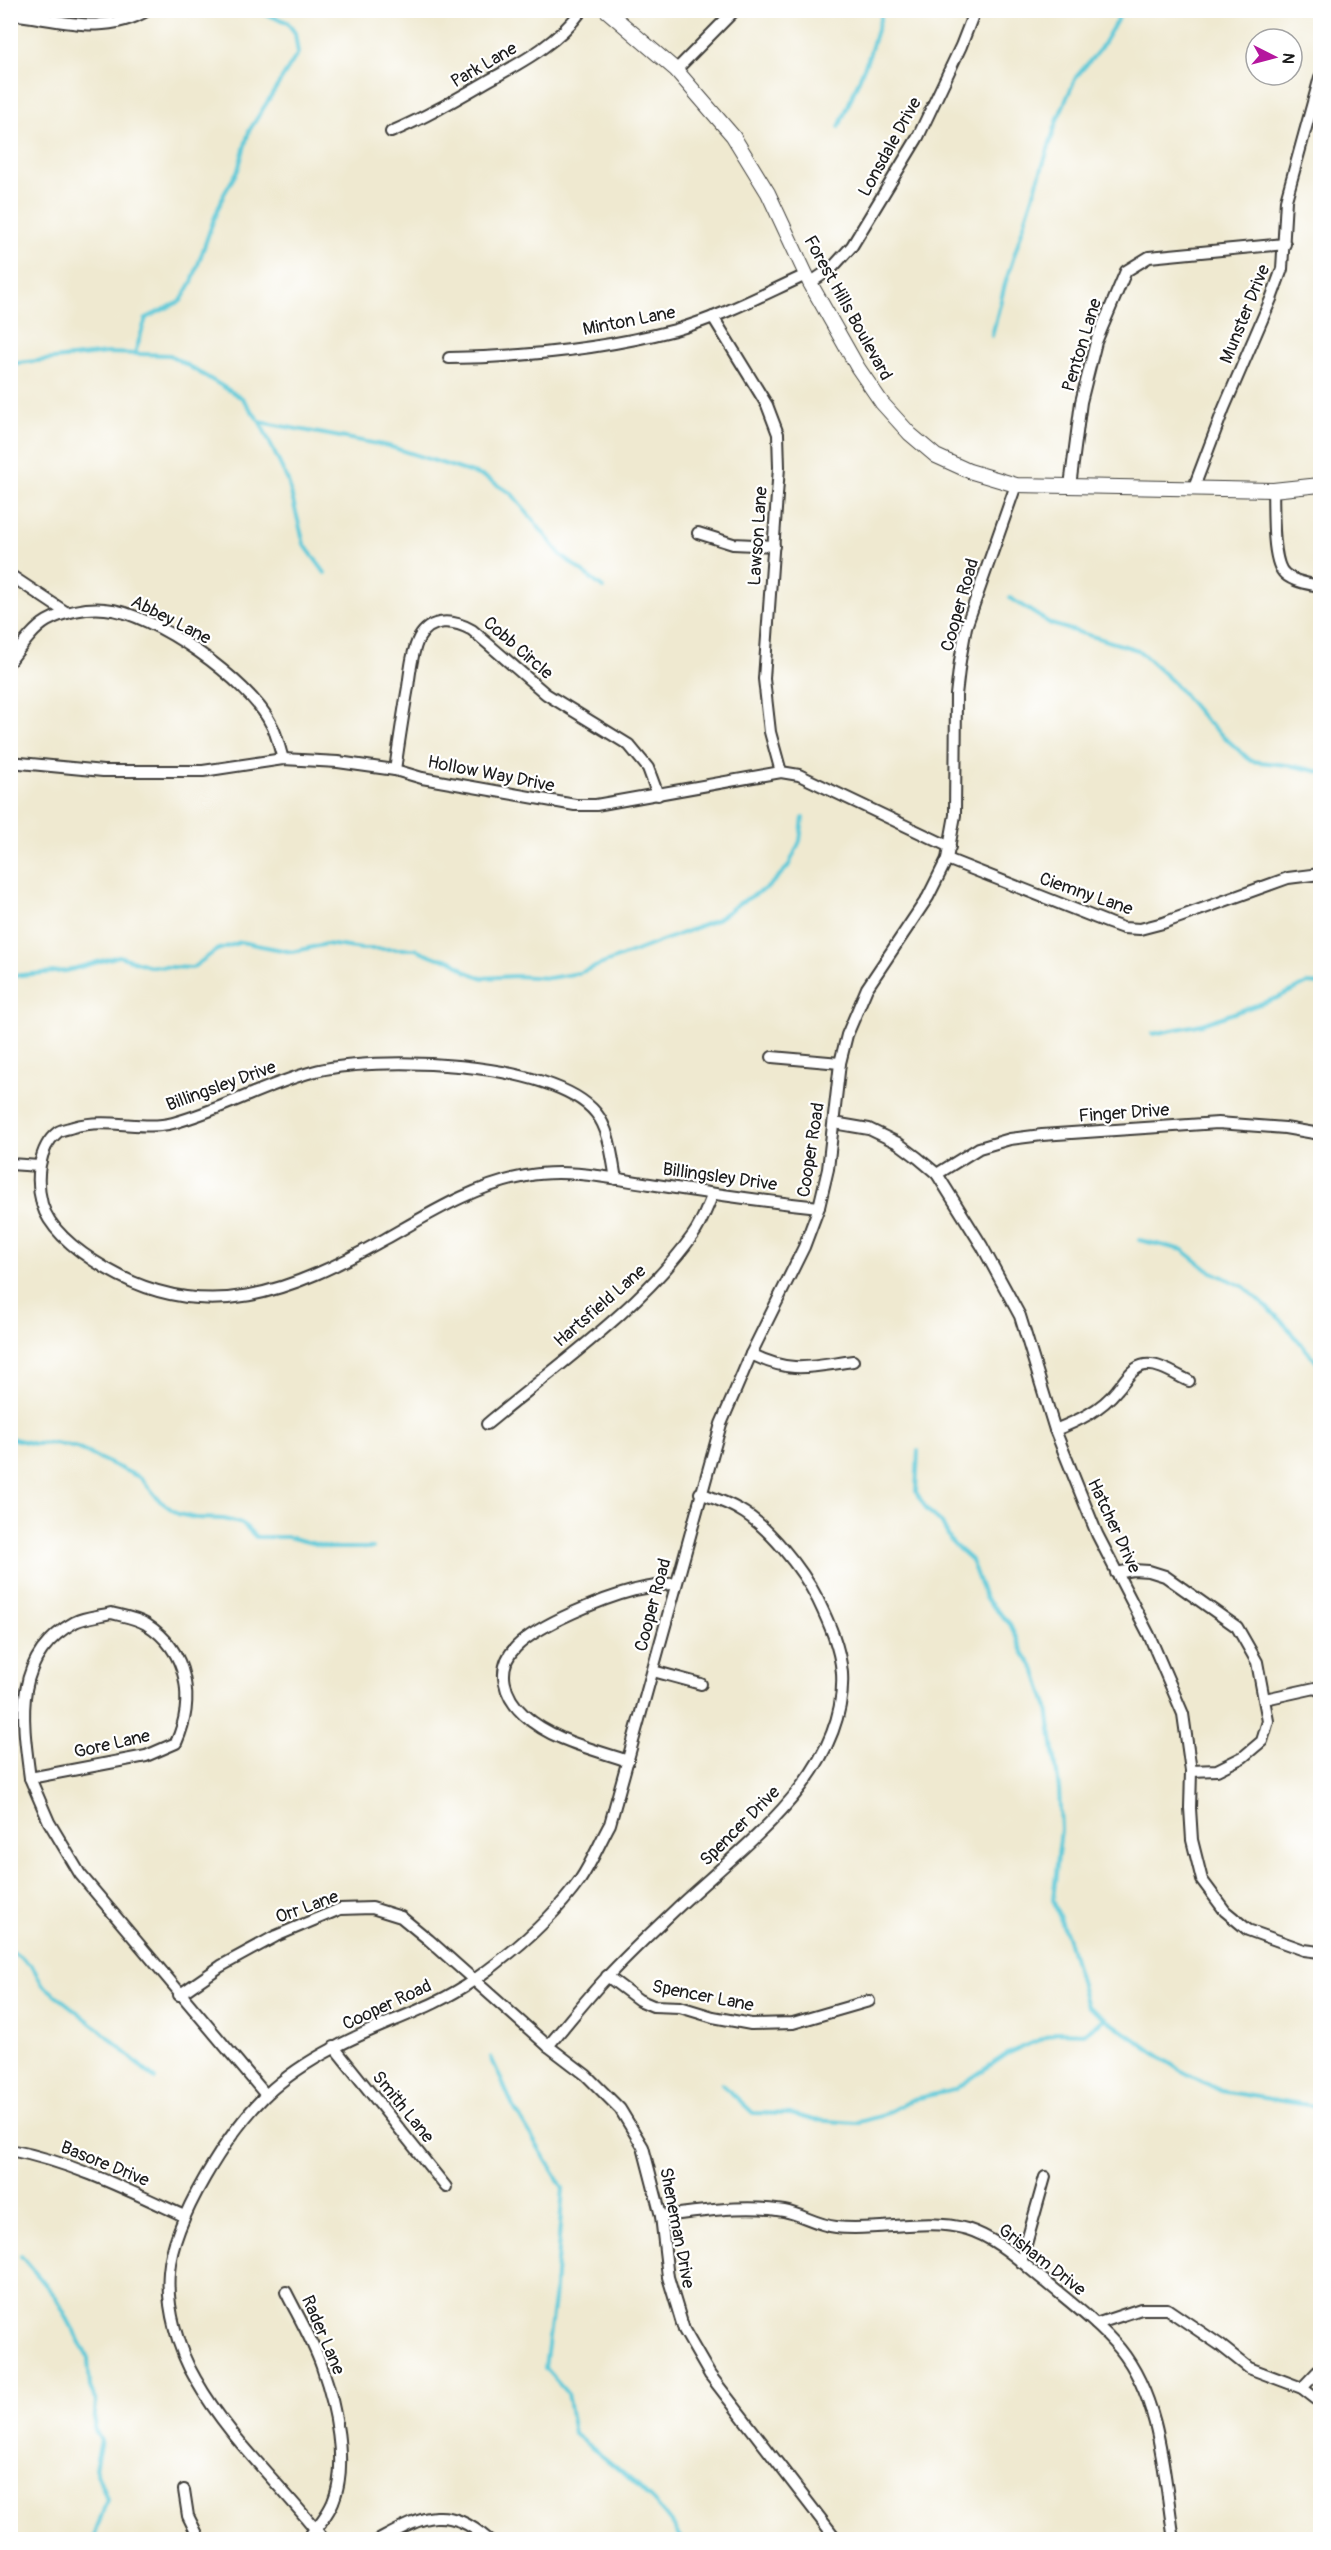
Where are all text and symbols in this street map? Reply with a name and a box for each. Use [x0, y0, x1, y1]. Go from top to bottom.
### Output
north arrow [1244, 27, 1304, 87]
street label: Park Lane [447, 37, 521, 93]
text: N [1277, 52, 1298, 65]
street label: Lonsdale Drive [853, 93, 927, 201]
street label: Forest Hills Boulevard [799, 231, 897, 385]
street label: Munster Drive [1215, 261, 1275, 367]
street label: Penton Lane [1057, 295, 1107, 394]
street label: Minton Lane [581, 301, 677, 341]
street label: Lawson Lane [743, 486, 773, 586]
street label: Cooper Road [936, 556, 984, 654]
street label: Abbey Lane [127, 590, 215, 650]
street label: Cobb Circle [478, 611, 558, 685]
street label: Hollow Way Drive [426, 750, 557, 798]
street label: Ciemny Lane [1036, 867, 1136, 921]
street label: Billingsley Drive [163, 1055, 279, 1117]
street label: Finger Drive [1078, 1098, 1170, 1128]
street label: Cooper Road [792, 1101, 830, 1199]
street label: Billingsley Drive [661, 1158, 779, 1196]
street label: Hartsfield Lane [549, 1260, 651, 1352]
street label: Hatcher Drive [1082, 1475, 1146, 1577]
street label: Cooper Road [630, 1556, 676, 1654]
street label: Gore Lane [72, 1724, 152, 1764]
street label: Spencer Drive [695, 1781, 785, 1871]
street label: Orr Lane [272, 1885, 342, 1929]
street label: Cooper Road [339, 1974, 435, 2036]
street label: Spencer Lane [650, 1975, 756, 2017]
street label: Smith Lane [367, 2066, 439, 2148]
street label: Basore Drive [57, 2136, 153, 2192]
street label: Sheneman Drive [654, 2166, 700, 2291]
street label: Grisham Drive [994, 2219, 1090, 2301]
street label: Rader Lane [296, 2292, 350, 2378]

